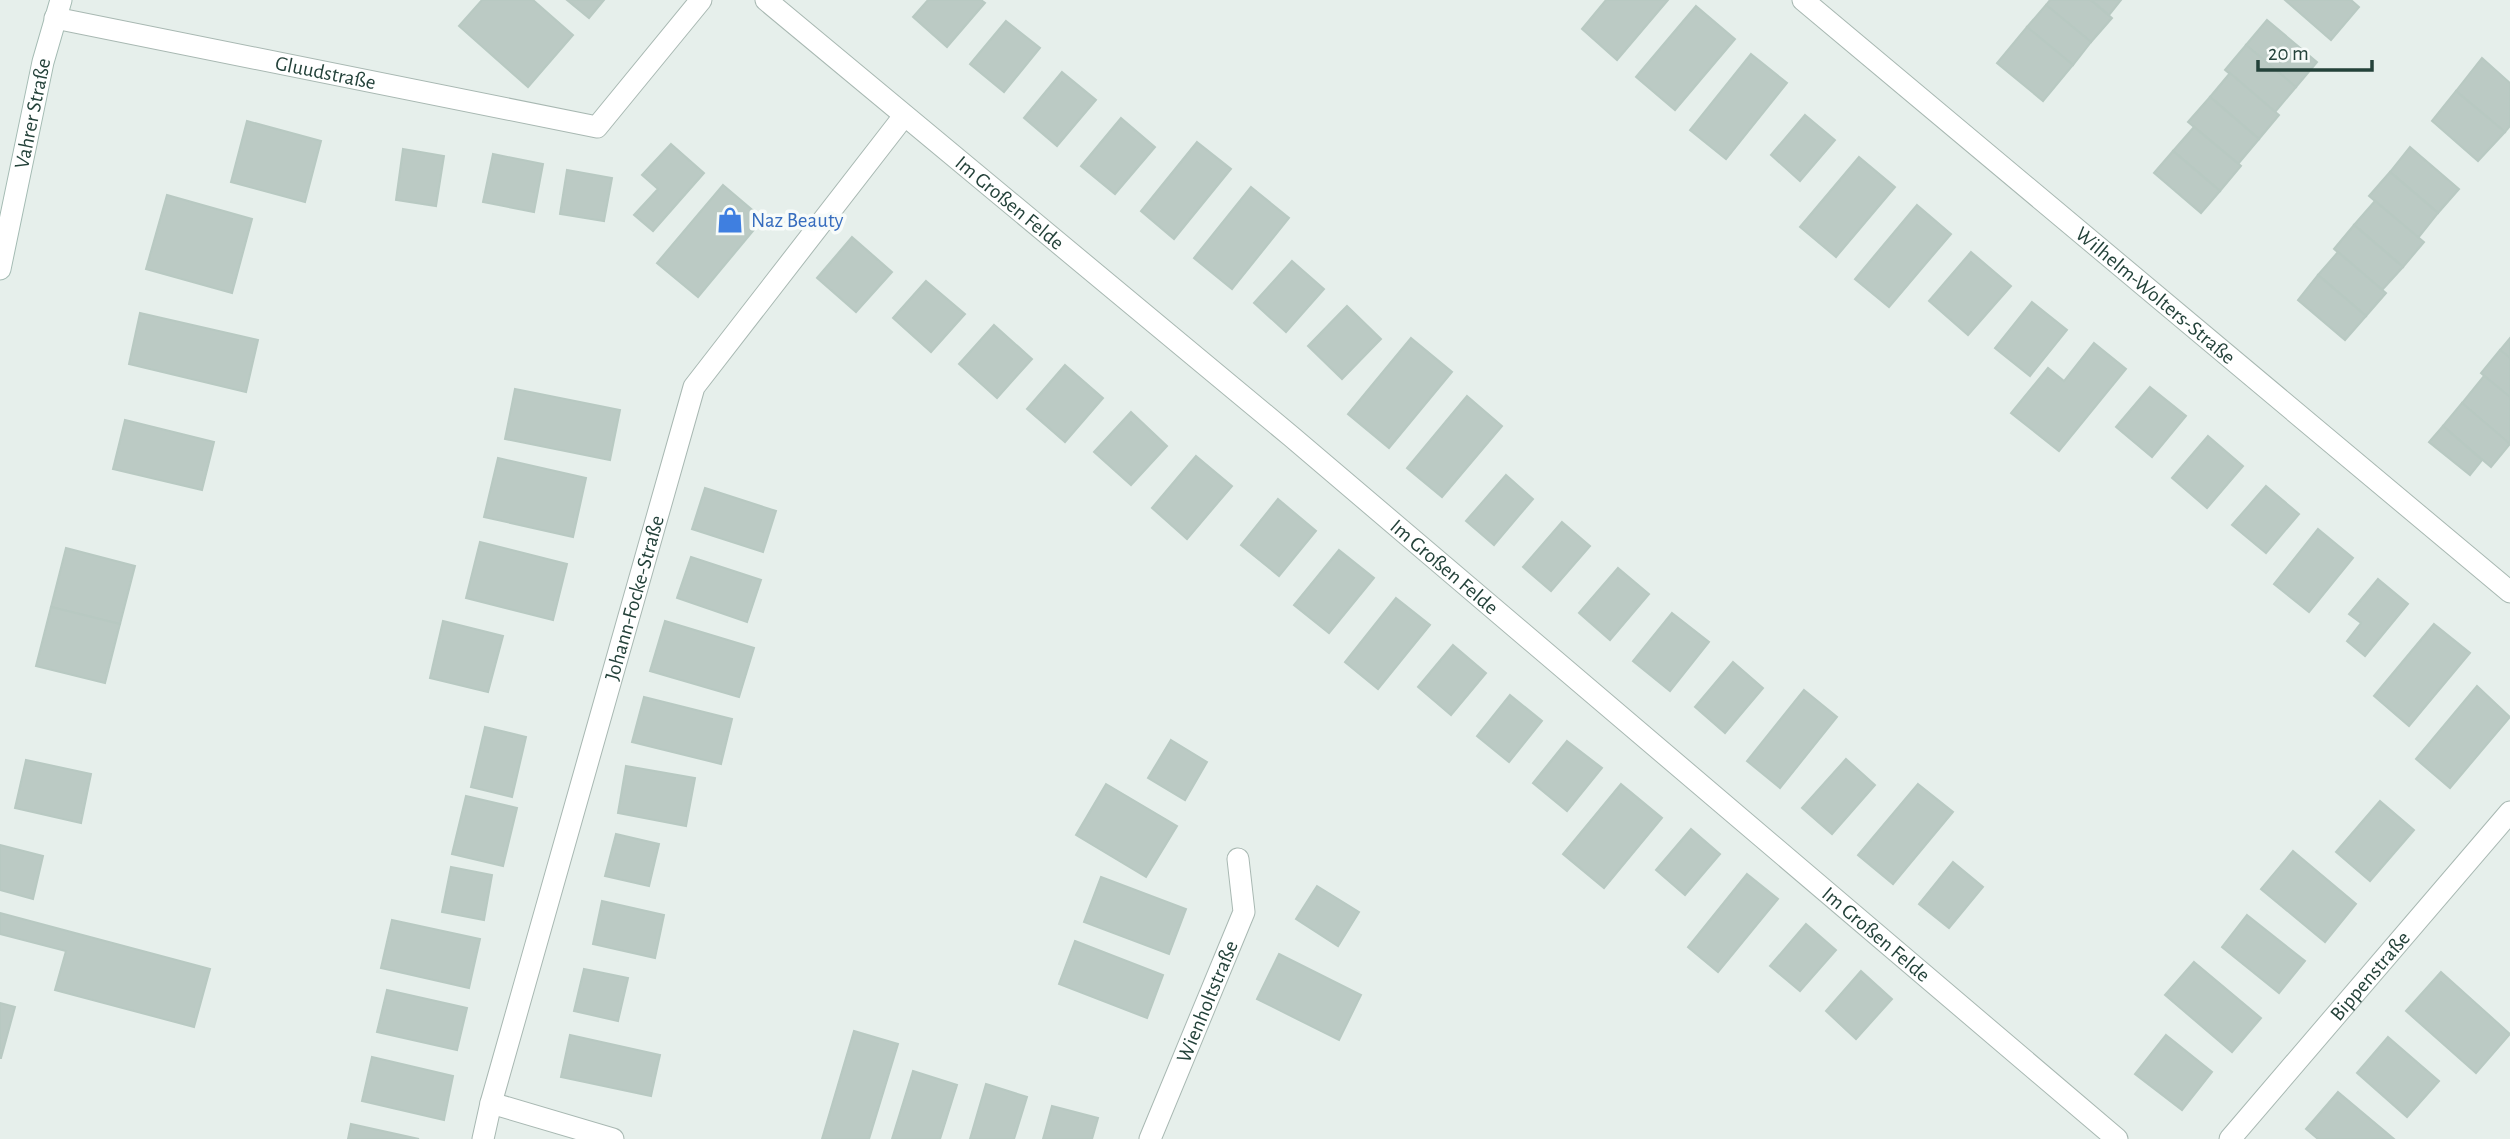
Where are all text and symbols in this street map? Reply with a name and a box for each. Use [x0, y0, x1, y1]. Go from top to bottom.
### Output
scale bar [2258, 28, 2372, 72]
text: 20 m [2268, 43, 2309, 64]
street label: Gluudstraße [273, 53, 378, 93]
street label: Vahrer Straße [11, 56, 55, 170]
street label: Im Großen Felde [951, 152, 1068, 254]
shop icon: Naz Beauty [715, 205, 745, 235]
place label: Naz Beauty [751, 210, 844, 231]
street label: Wilhelm-Wolters-Straße [2072, 223, 2239, 368]
street label: Johann-Focke-Straße [601, 513, 668, 683]
street label: Im Großen Felde [1386, 516, 1502, 619]
street label: Im Großen Felde [1818, 883, 1934, 986]
street label: Bippenstraße [2326, 927, 2414, 1025]
street label: Wienholtstraße [1173, 938, 1242, 1065]

